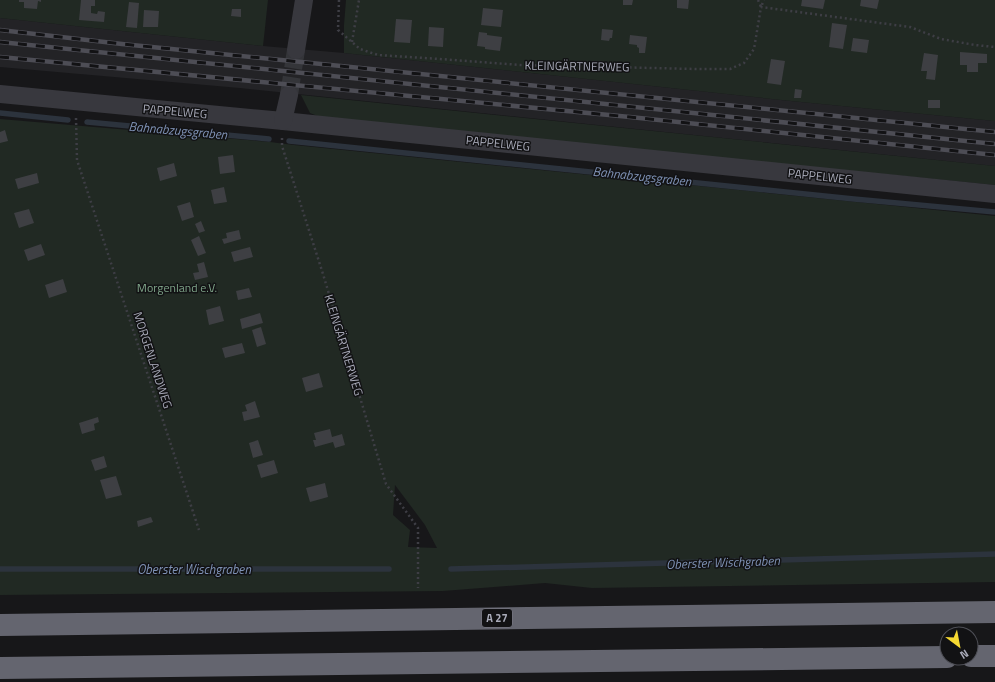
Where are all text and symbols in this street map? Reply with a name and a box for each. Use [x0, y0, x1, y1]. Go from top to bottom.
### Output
street label: KLEINGÄRTNERWEG [524, 56, 630, 76]
street label: PAPPELWEG [142, 99, 208, 123]
water label: Bahnabzugsgraben [128, 116, 229, 144]
street label: PAPPELWEG [465, 130, 531, 156]
water label: Bahnabzugsgraben [592, 161, 693, 191]
street label: PAPPELWEG [787, 163, 853, 189]
park label: Morgenland e.V. [137, 278, 217, 297]
street label: KLEINGÄRTNERWEG [320, 292, 368, 398]
street label: MORGENLANDWEG [128, 309, 178, 411]
water label: Oberster Wischgraben [666, 550, 781, 574]
water label: Oberster Wischgraben [137, 559, 251, 579]
road number: A 27 [482, 609, 512, 627]
north arrow [939, 626, 979, 666]
text: N [957, 646, 972, 663]

